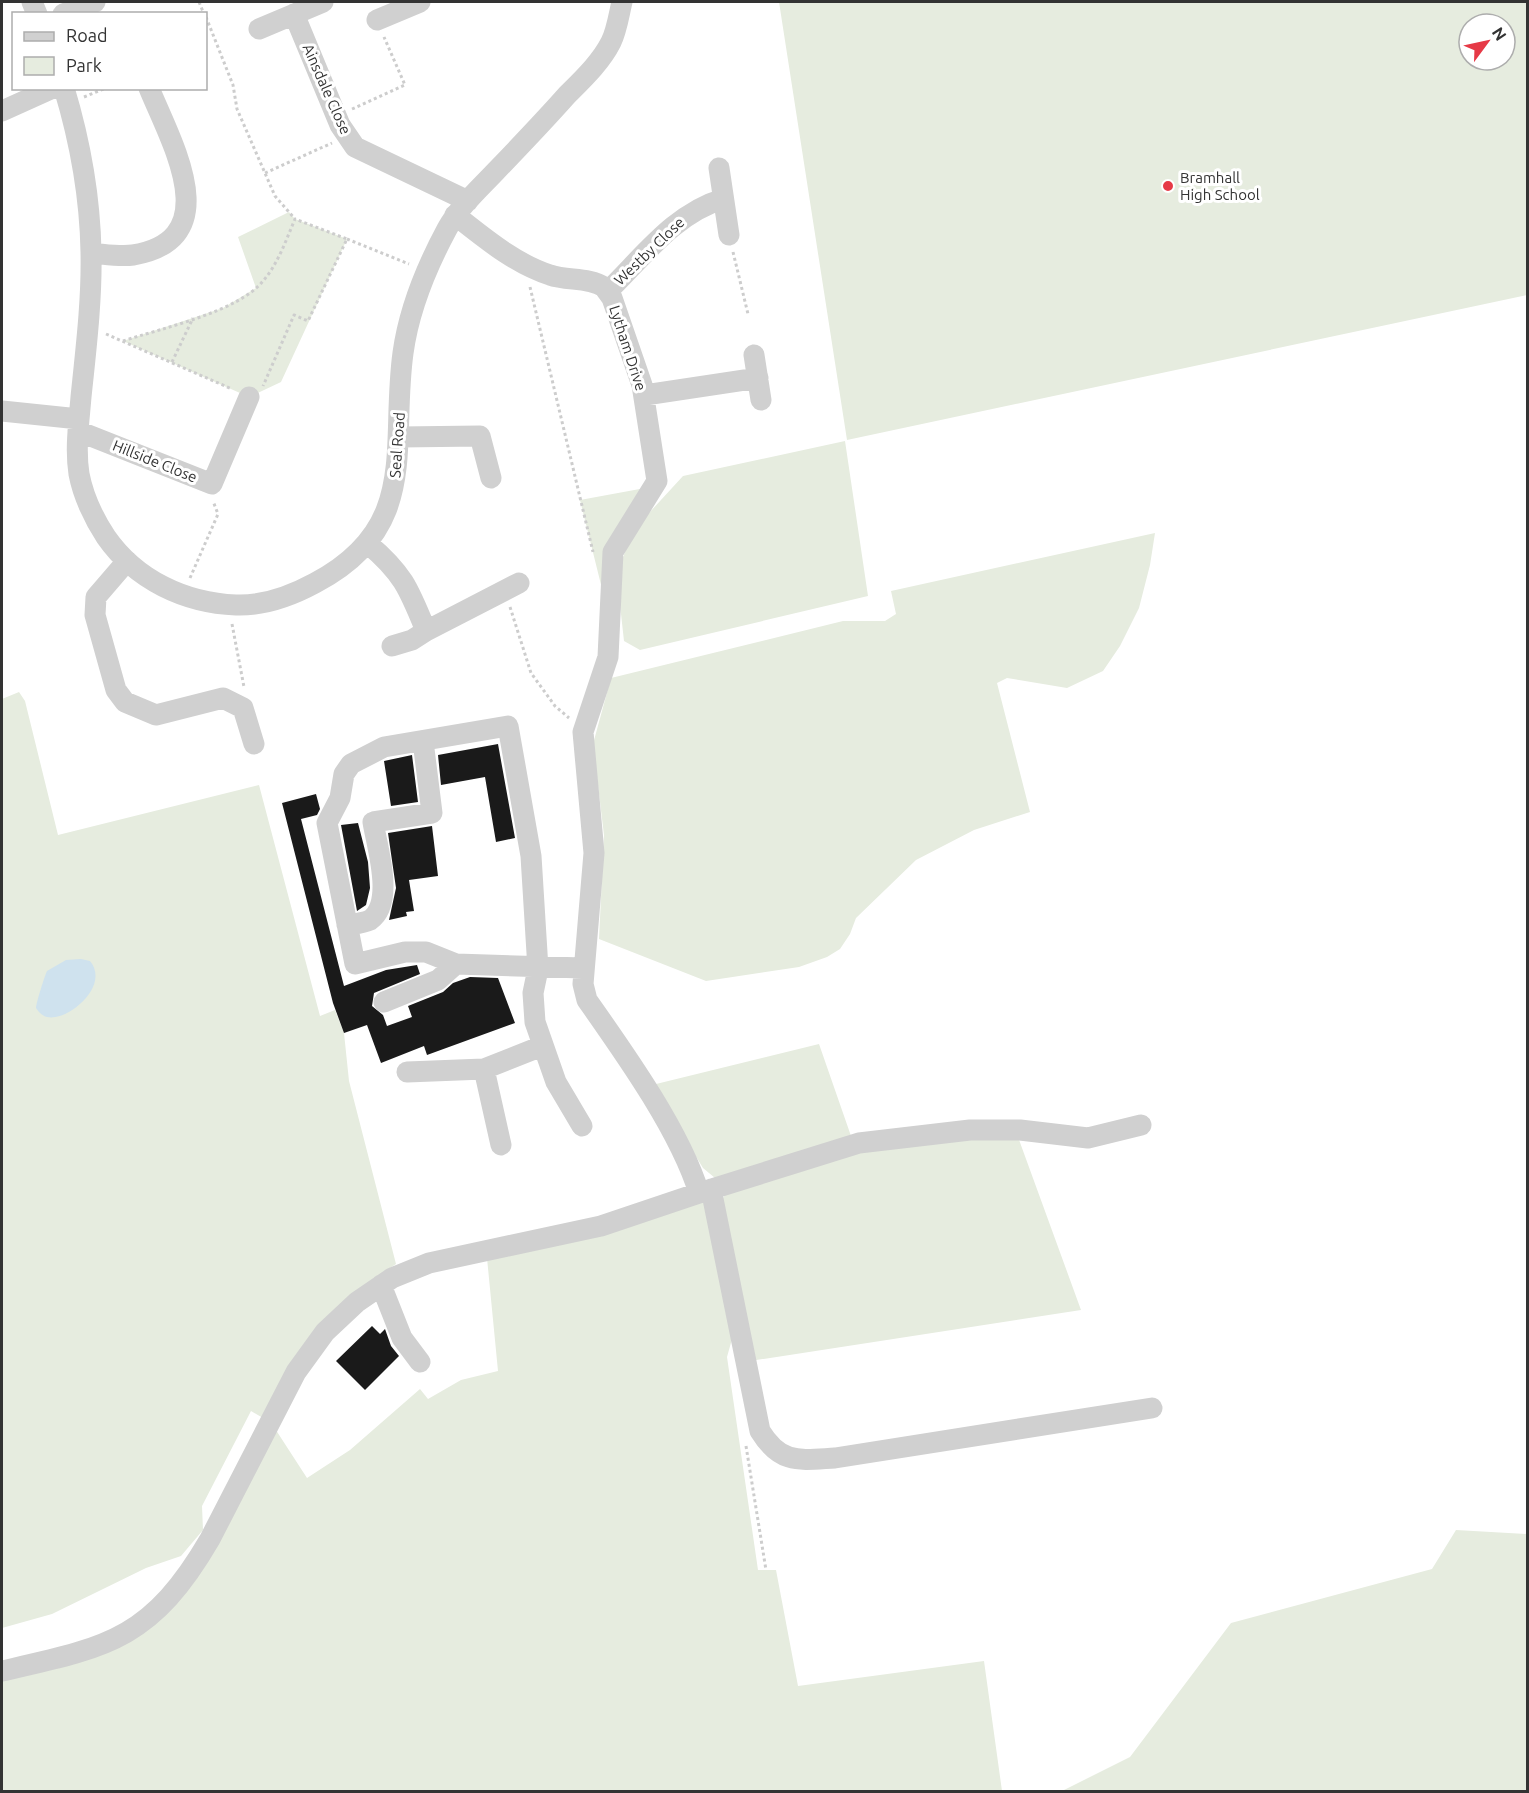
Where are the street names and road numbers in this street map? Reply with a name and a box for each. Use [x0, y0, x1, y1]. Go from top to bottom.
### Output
street label: Ainsdale Close [299, 41, 355, 137]
street label: Westby Close [611, 213, 687, 289]
street label: Lytham Drive [606, 303, 650, 393]
street label: Seal Road [386, 412, 408, 478]
street label: Hillside Close [110, 436, 200, 486]

